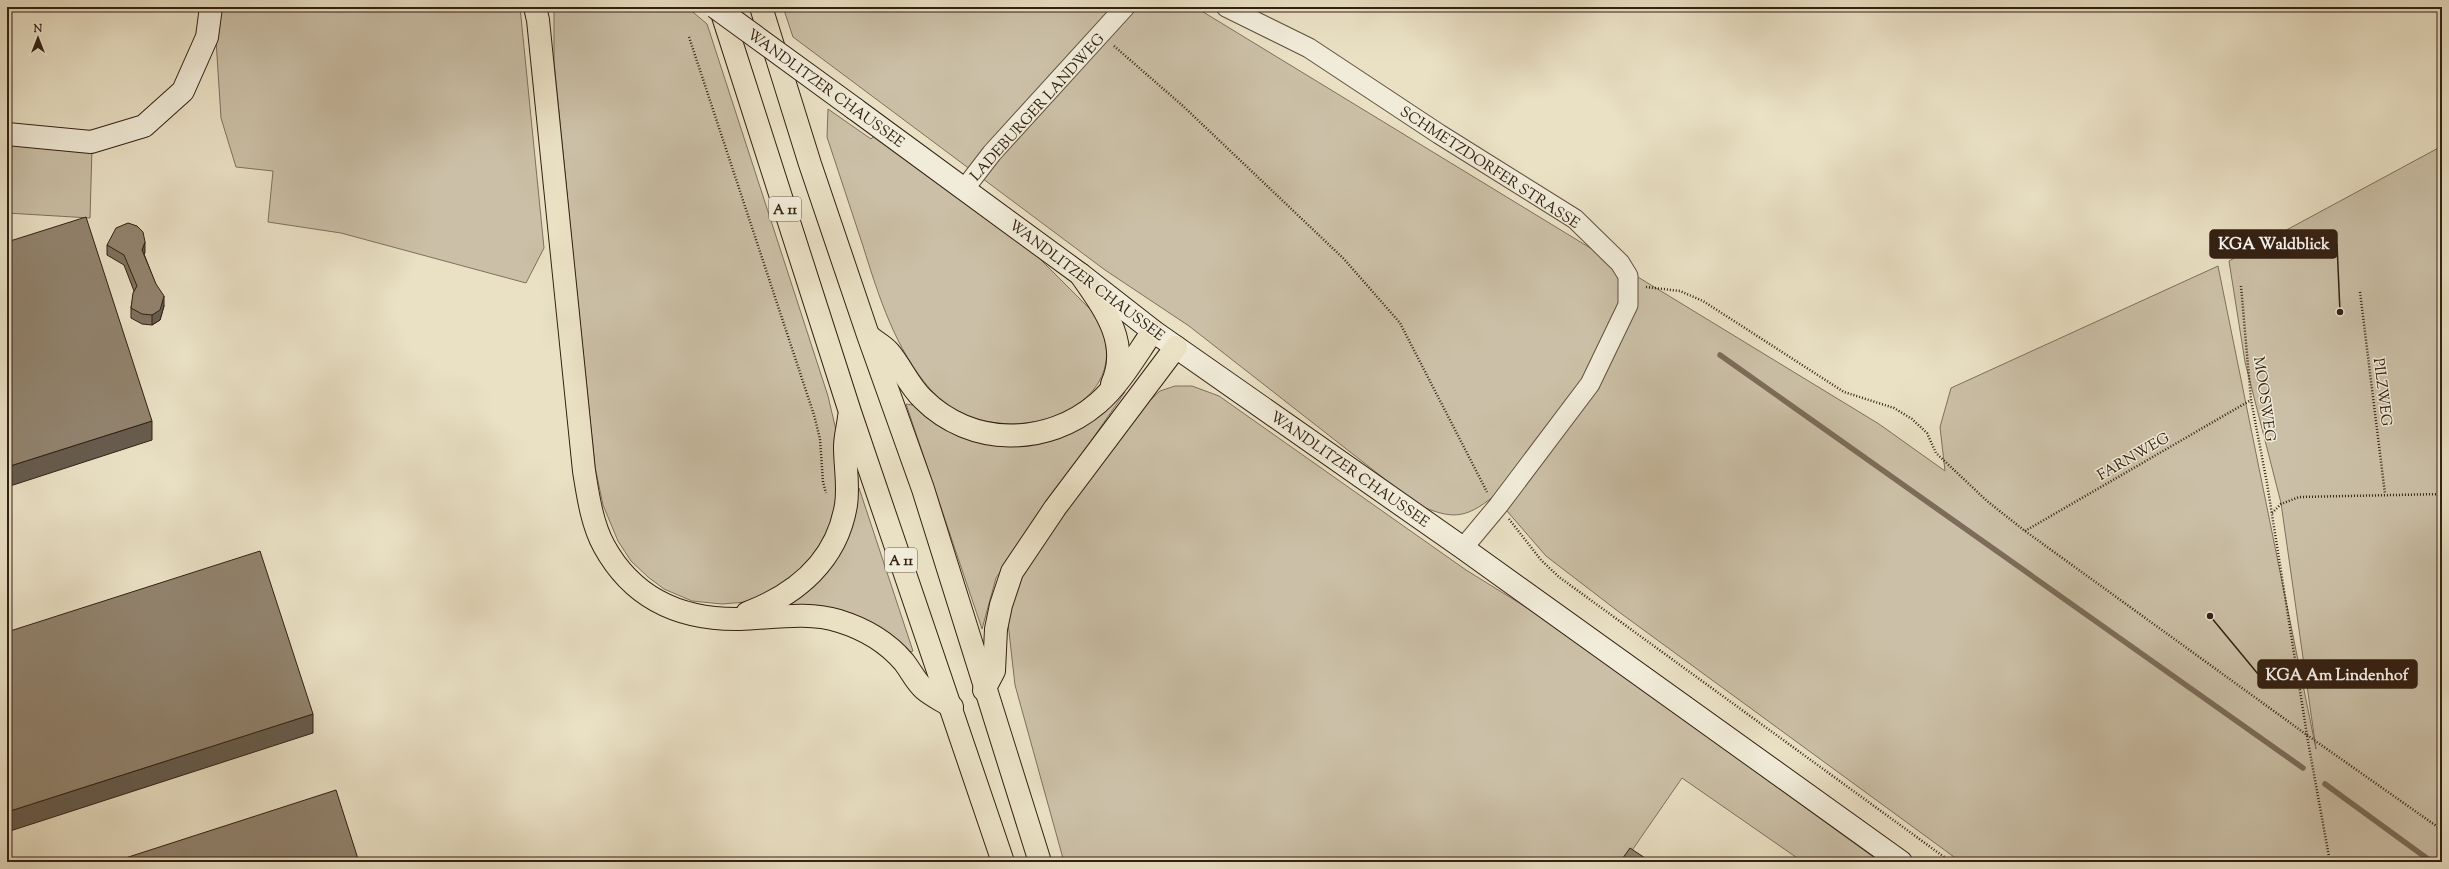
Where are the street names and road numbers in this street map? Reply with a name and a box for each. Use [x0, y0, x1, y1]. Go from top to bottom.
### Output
street label: WANDLITZER CHAUSSEE [742, 25, 908, 154]
street label: LADEBURGER LANDWEG [966, 30, 1110, 186]
street label: SCHMETZDORFER STRASSE [1395, 102, 1583, 234]
road number: A 11 [769, 197, 801, 221]
street label: WANDLITZER CHAUSSEE [1004, 216, 1168, 347]
street label: MOOSWEG [2247, 355, 2280, 443]
street label: PILZWEG [2367, 357, 2396, 428]
street label: WANDLITZER CHAUSSEE [1265, 407, 1433, 533]
street label: FARNWEG [2094, 428, 2174, 486]
road number: A 11 [885, 548, 917, 572]

